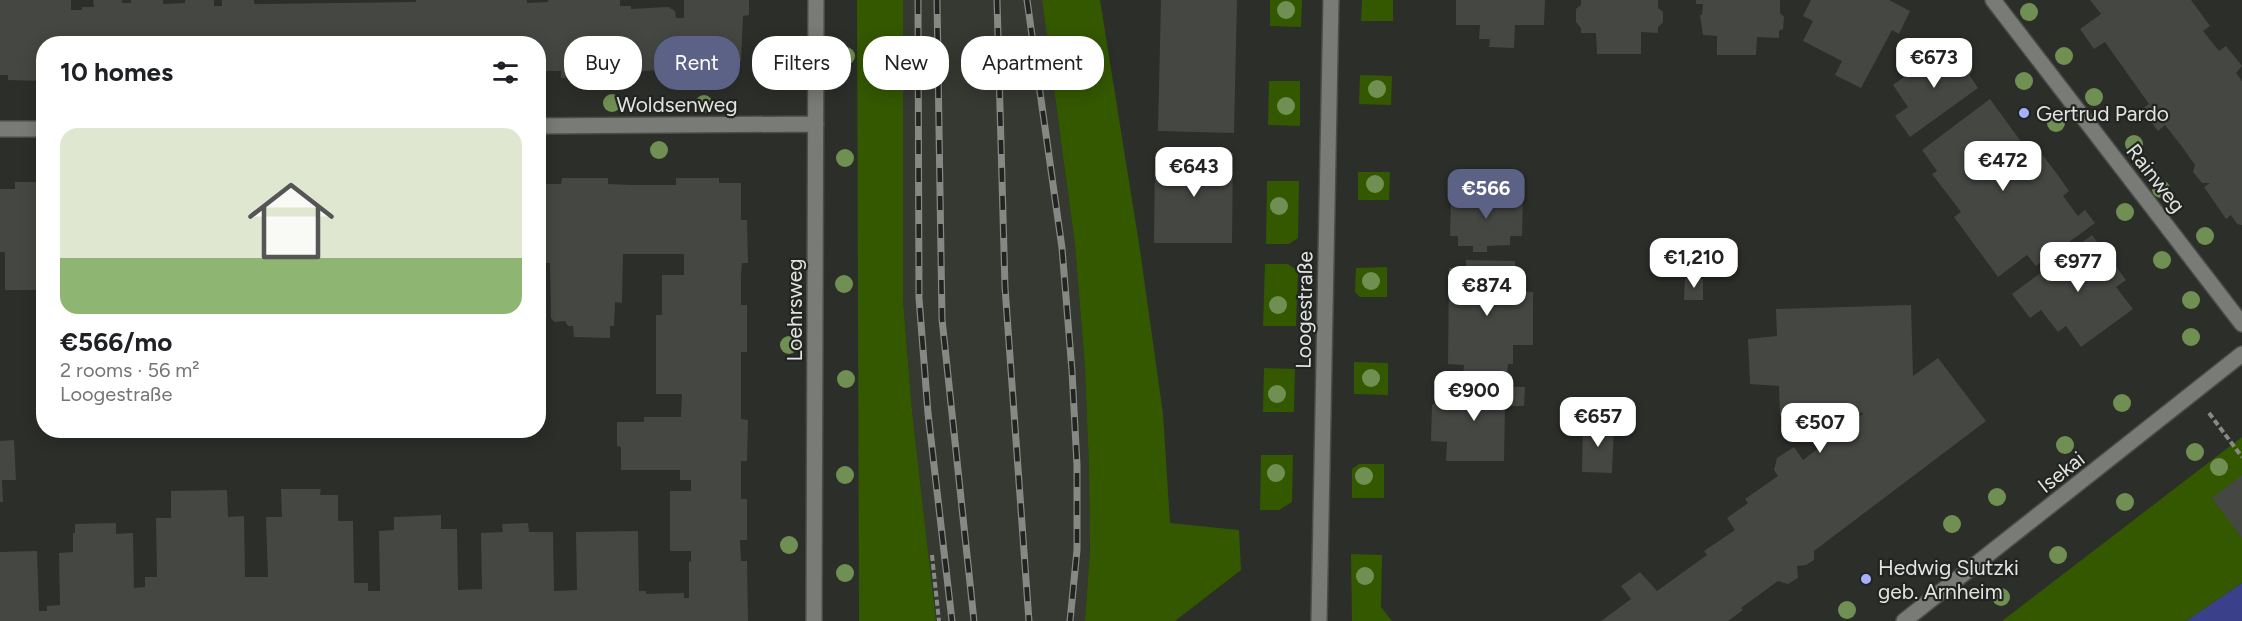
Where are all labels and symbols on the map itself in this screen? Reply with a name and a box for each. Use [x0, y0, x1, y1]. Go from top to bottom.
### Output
pin: €673 [1898, 38, 1970, 89]
street label: Woldsenweg [616, 92, 738, 117]
place label: Gertrud Pardo [2036, 101, 2169, 126]
marker: Gertrud Pardo [2017, 106, 2031, 120]
street label: Rainweg [2121, 139, 2191, 217]
pin: €472 [1967, 141, 2039, 192]
pin: €643 [1158, 147, 1230, 198]
pin: €566 [1450, 169, 1522, 220]
pin: €1,210 [1645, 238, 1743, 289]
pin: €977 [2042, 242, 2114, 293]
street label: Loogestraße [1290, 251, 1318, 369]
street label: Loehrsweg [782, 258, 807, 362]
pin: €874 [1451, 266, 1523, 317]
pin: €900 [1438, 371, 1510, 422]
pin: €657 [1562, 397, 1634, 448]
pin: €507 [1784, 403, 1856, 454]
street label: Isekai [2033, 446, 2089, 498]
place label: Hedwig Slutzki geb. Arnheim [1878, 555, 2019, 604]
marker: Hedwig Slutzki geb. Arnheim [1859, 572, 1873, 586]

